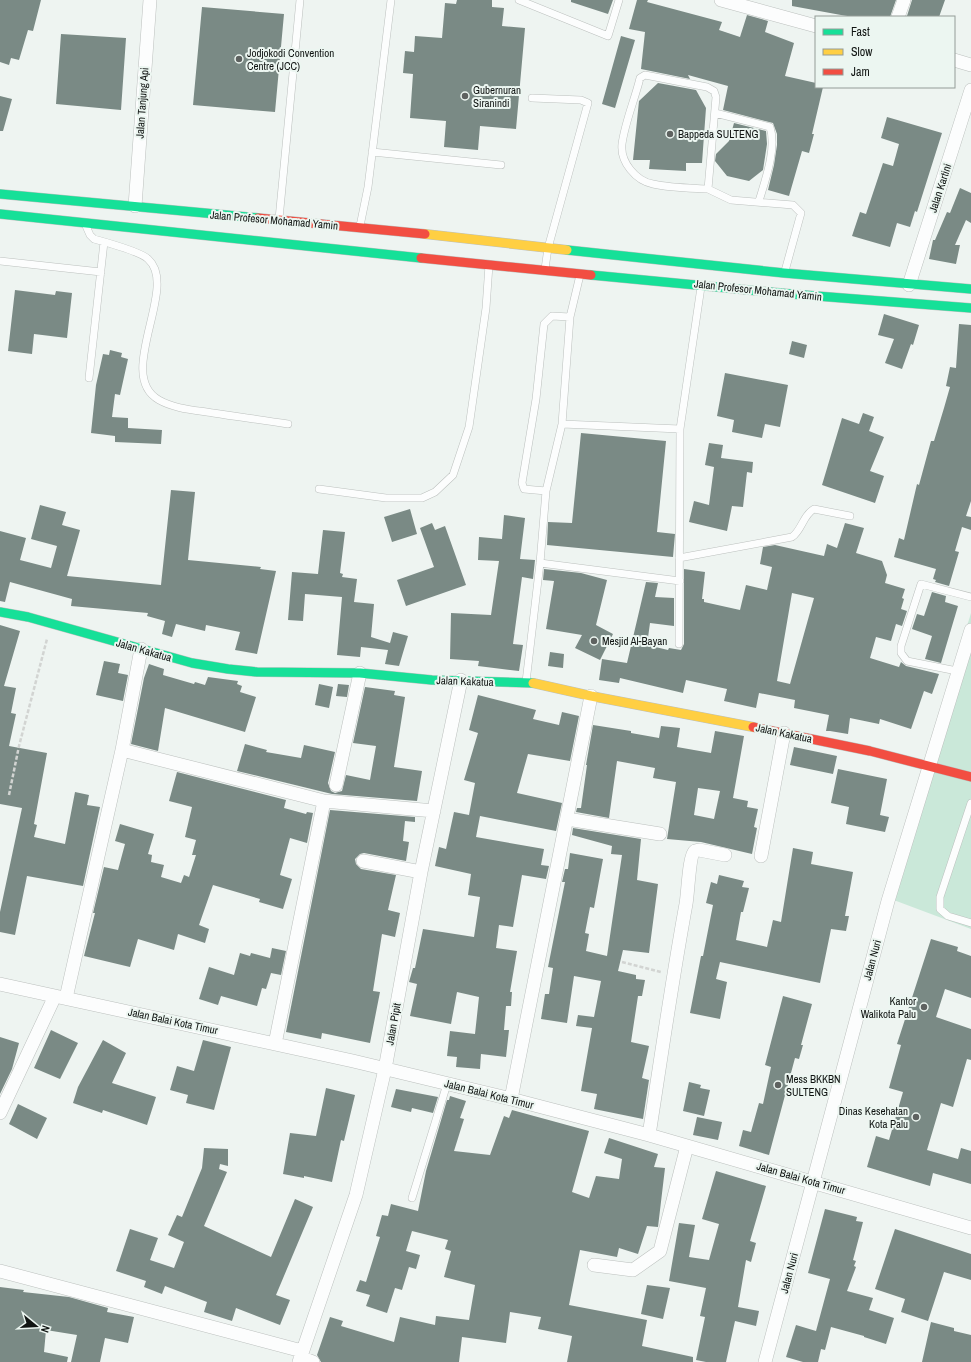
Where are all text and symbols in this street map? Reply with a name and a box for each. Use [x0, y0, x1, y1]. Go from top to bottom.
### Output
legend [815, 16, 955, 88]
text: Fast [851, 24, 870, 40]
text: Slow [851, 44, 873, 60]
place label: Jodjokodi Convention Centre (JCC) [247, 46, 334, 73]
marker: Jodjokodi Convention Centre (JCC) [234, 54, 244, 64]
text: Jam [851, 64, 870, 80]
street label: Jalan Tanjung Api [133, 67, 151, 139]
place label: Gubernuran Siranindi [473, 83, 521, 110]
marker: Gubernuran Siranindi [460, 91, 470, 101]
place label: Bappeda SULTENG [678, 127, 759, 141]
marker: Bappeda SULTENG [665, 129, 675, 139]
street label: Jalan Kartini [926, 162, 954, 214]
street label: Jalan Profesor Mohamad Yamin [209, 207, 339, 233]
street label: Jalan Profesor Mohamad Yamin [693, 276, 823, 304]
place label: Mesjid Al-Bayan [602, 634, 667, 648]
street label: Jalan Kakatua [115, 635, 173, 665]
marker: Mesjid Al-Bayan [589, 636, 599, 646]
street label: Jalan Kakatua [436, 673, 494, 689]
street label: Jalan Kakatua [755, 720, 813, 746]
street label: Jalan Nuri [860, 938, 884, 982]
place label: Kantor Walikota Palu [861, 994, 916, 1021]
street label: Jalan Pipit [382, 1001, 404, 1046]
marker: Kantor Walikota Palu [919, 1002, 929, 1012]
street label: Jalan Balai Kota Timur [127, 1005, 219, 1037]
place label: Mess BKKBN SULTENG [786, 1072, 841, 1099]
street label: Jalan Balai Kota Timur [443, 1076, 535, 1112]
marker: Mess BKKBN SULTENG [773, 1080, 783, 1090]
place label: Dinas Kesehatan Kota Palu [839, 1104, 908, 1131]
marker: Dinas Kesehatan Kota Palu [911, 1112, 921, 1122]
street label: Jalan Balai Kota Timur [755, 1159, 847, 1197]
street label: Jalan Nuri [777, 1251, 801, 1295]
north arrow [16, 1306, 56, 1346]
text: N [38, 1324, 53, 1334]

